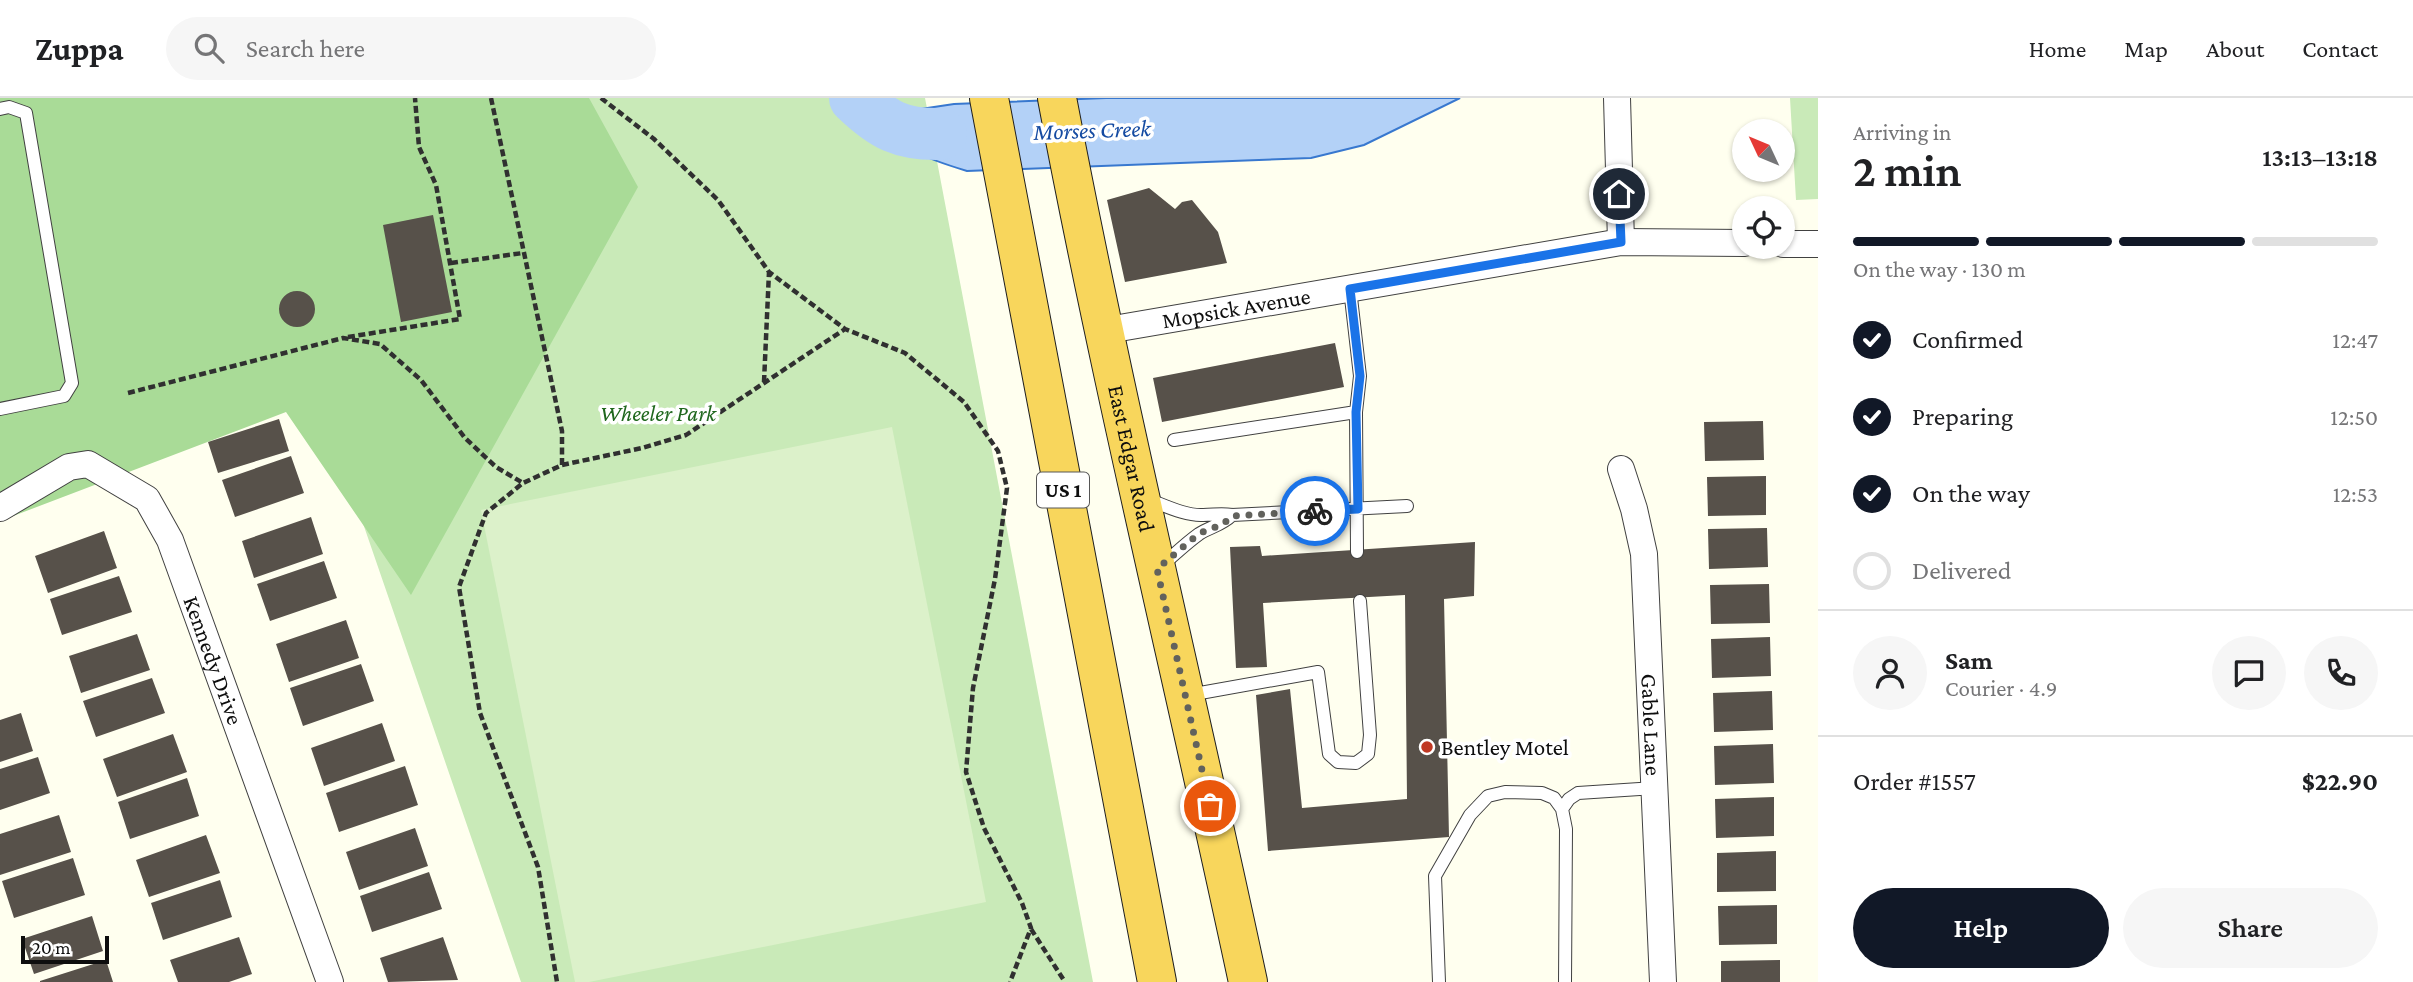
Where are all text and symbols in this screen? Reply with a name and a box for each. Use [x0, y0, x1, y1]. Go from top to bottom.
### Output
search box [166, 17, 656, 80]
icon: search [190, 29, 228, 67]
text: Zuppa [35, 30, 124, 67]
text: Search here [246, 34, 365, 63]
text: Home [2029, 35, 2086, 62]
text: Map [2124, 35, 2168, 62]
text: About [2206, 35, 2264, 62]
text: Contact [2302, 35, 2378, 62]
water label: Morses Creek [1032, 114, 1153, 145]
north arrow [1732, 119, 1796, 182]
map controls [1732, 119, 1795, 259]
text: Arriving in [1853, 119, 1951, 145]
text: 13:13–13:18 [2262, 143, 2378, 172]
text: 2 min [1853, 145, 1961, 196]
pin [1589, 164, 1649, 224]
icon: home [1600, 175, 1638, 213]
button: locate [1732, 196, 1795, 259]
text: On the way · 130 m [1853, 256, 2026, 282]
street label: Mopsick Avenue [1160, 283, 1312, 334]
icon: check [1853, 321, 1891, 359]
text: Confirmed [1912, 325, 2023, 354]
text: 12:47 [2332, 327, 2378, 353]
street label: East Edgar Road [1103, 383, 1161, 534]
icon: check [1853, 398, 1891, 436]
park label: Wheeler Park [600, 400, 717, 426]
text: Preparing [1912, 402, 2013, 431]
text: 12:50 [2330, 404, 2378, 430]
road number: US 1 [1037, 472, 1089, 508]
icon: check [1853, 475, 1891, 513]
courier [1280, 476, 1350, 546]
text: On the way [1912, 479, 2030, 508]
text: 12:53 [2333, 481, 2378, 507]
icon: bike [1296, 492, 1334, 530]
text: Delivered [1912, 556, 2011, 585]
street label: Kennedy Drive [178, 592, 249, 728]
button: person [1853, 636, 1927, 710]
button: chat [2212, 636, 2286, 710]
button: phone [2304, 636, 2378, 710]
text: Sam [1945, 646, 1993, 675]
street label: Gable Lane [1636, 673, 1667, 776]
text: Courier · 4.9 [1945, 675, 2057, 701]
place label: Bentley Motel [1441, 734, 1569, 760]
marker: Bentley Motel [1419, 739, 1435, 755]
text: Order #1557 [1853, 767, 1976, 796]
text: $22.90 [2302, 767, 2378, 796]
pin [1180, 776, 1240, 836]
icon: bag [1191, 787, 1229, 825]
button: Help [1853, 888, 2109, 968]
button: Share [2123, 888, 2378, 968]
scale bar [21, 933, 108, 965]
text: 20 m [32, 937, 71, 958]

